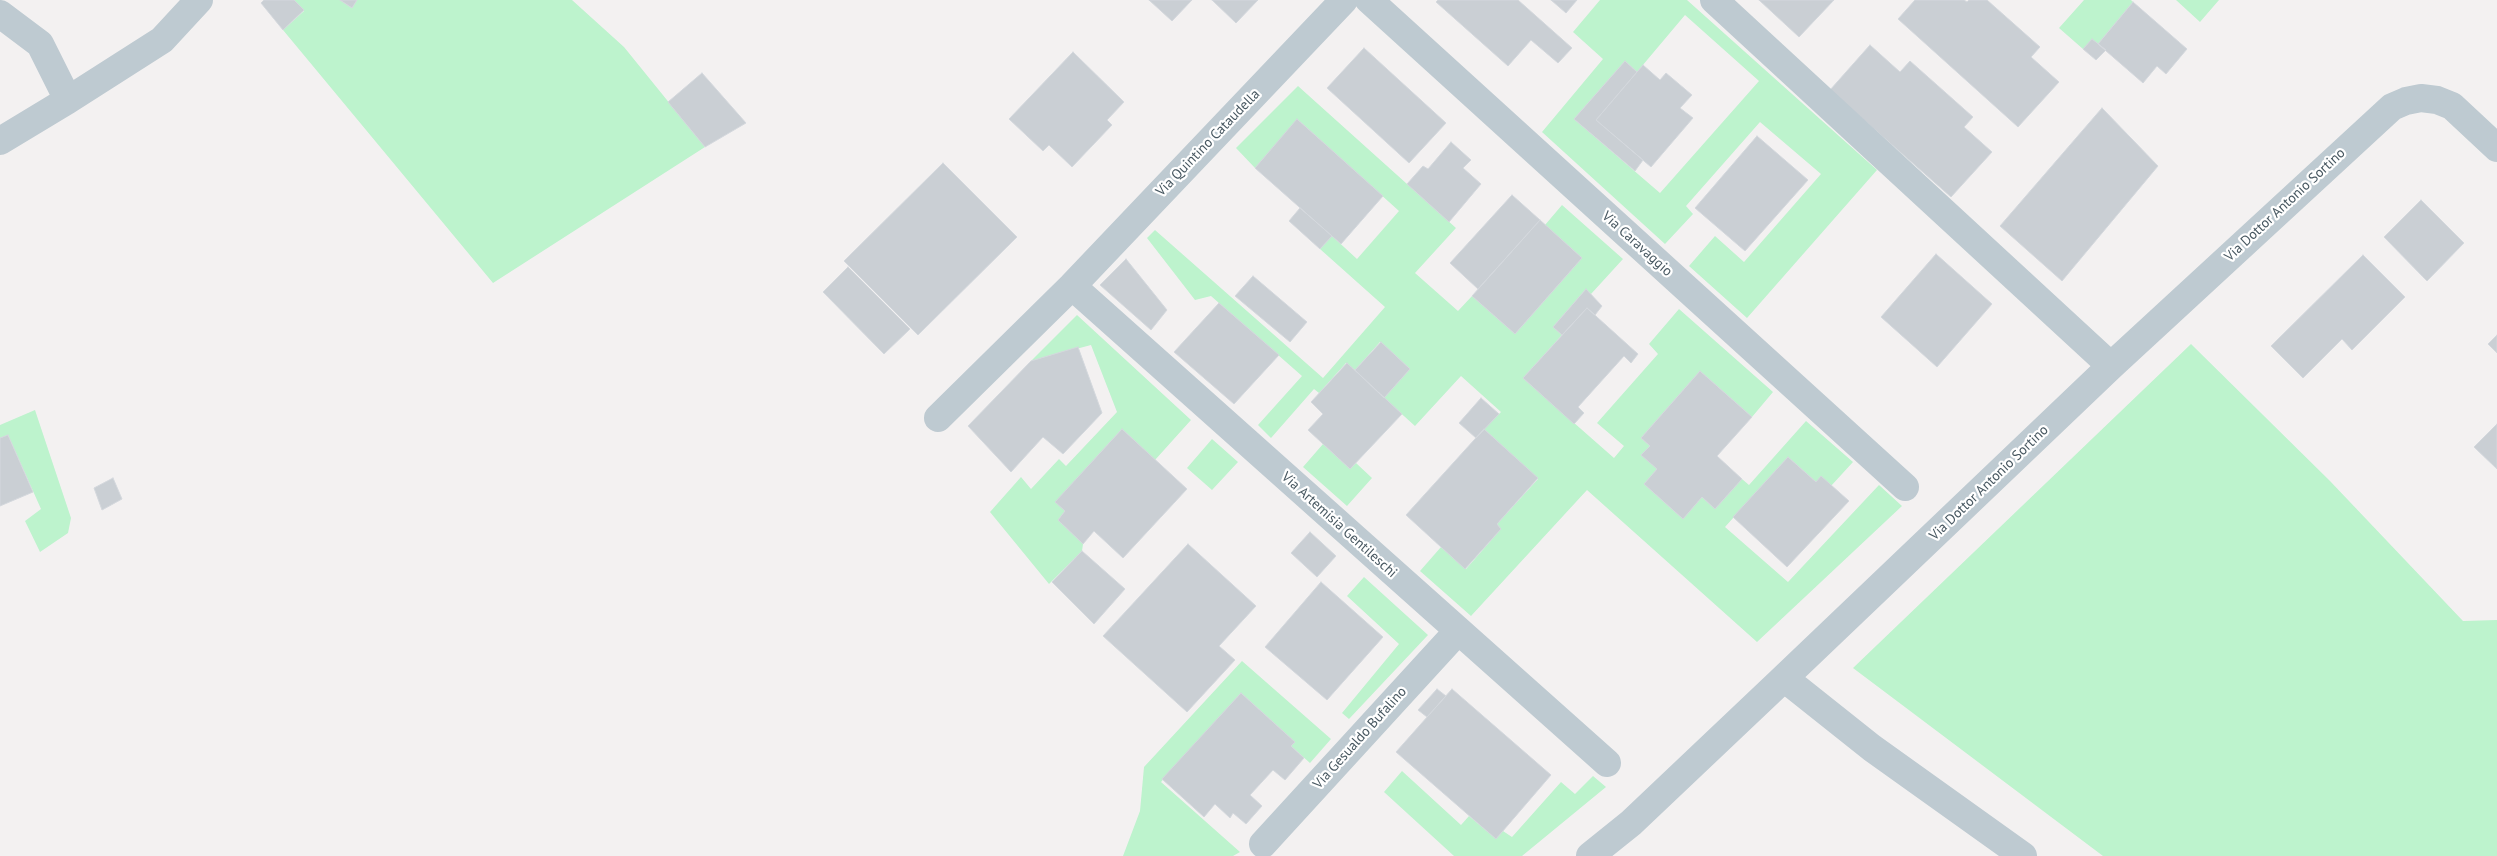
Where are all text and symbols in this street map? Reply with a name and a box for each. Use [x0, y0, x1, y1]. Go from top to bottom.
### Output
street label: Via Quintino Cataudella [1153, 86, 1263, 200]
street label: Via Dottor Antonio Sortino [2221, 145, 2349, 265]
street label: Via Caravaggio [1598, 208, 1676, 280]
street label: Via Dottor Antonio Sortino [1926, 422, 2052, 544]
street label: Via Artemisia Gentileschi [1278, 469, 1400, 581]
street label: Via Gesualdo Bufalino [1310, 684, 1410, 792]

